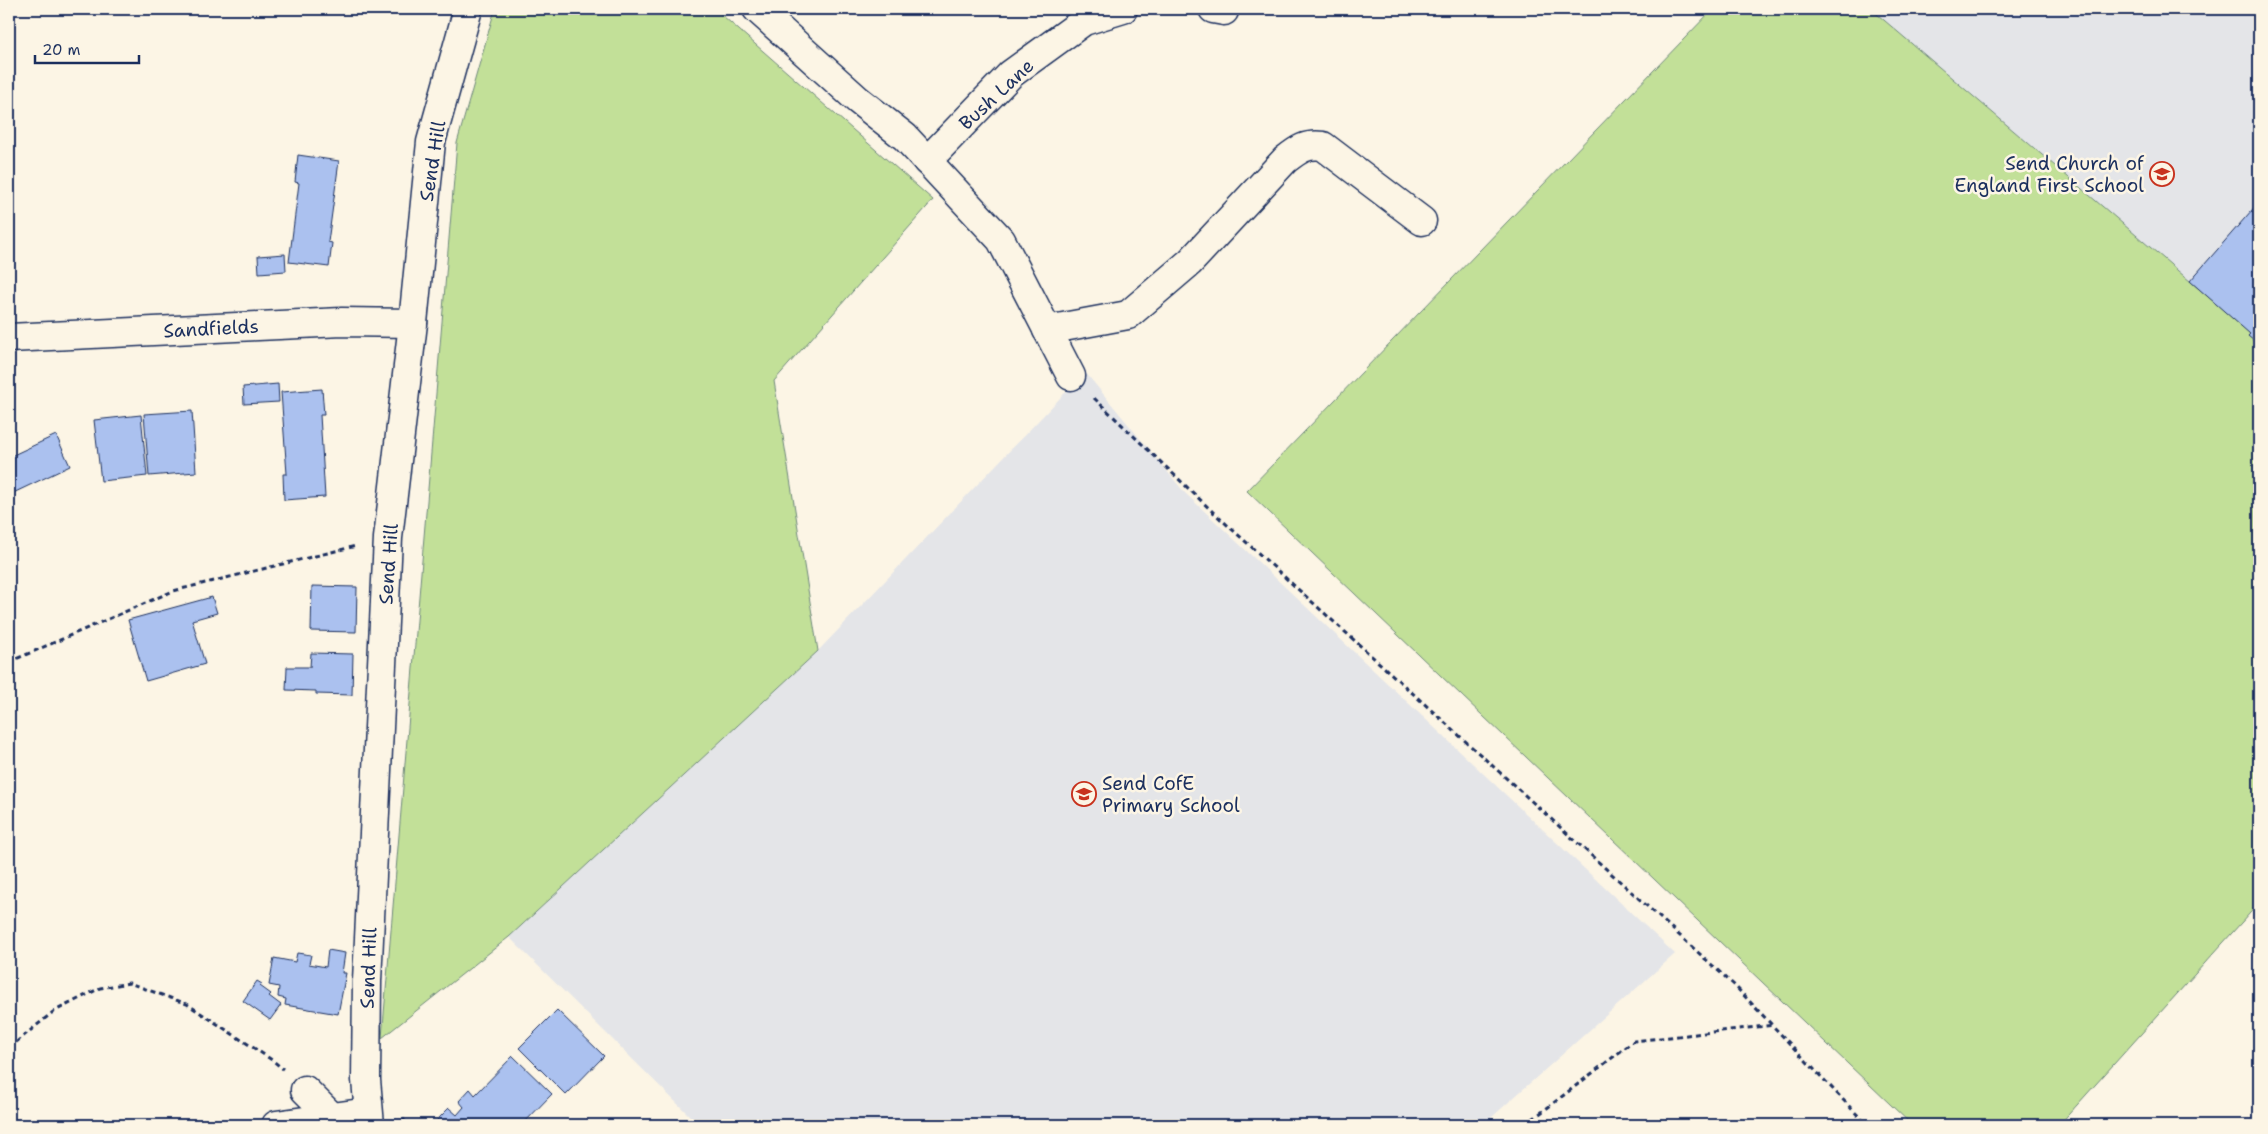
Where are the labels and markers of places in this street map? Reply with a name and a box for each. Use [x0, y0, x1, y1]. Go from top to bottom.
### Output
place label: Send Church of England First School [1955, 151, 2145, 198]
school or university icon: Send Church of England First School [2149, 161, 2175, 187]
place label: Send CofE Primary School [1102, 771, 1240, 818]
school or university icon: Send CofE Primary School [1071, 781, 1097, 807]

